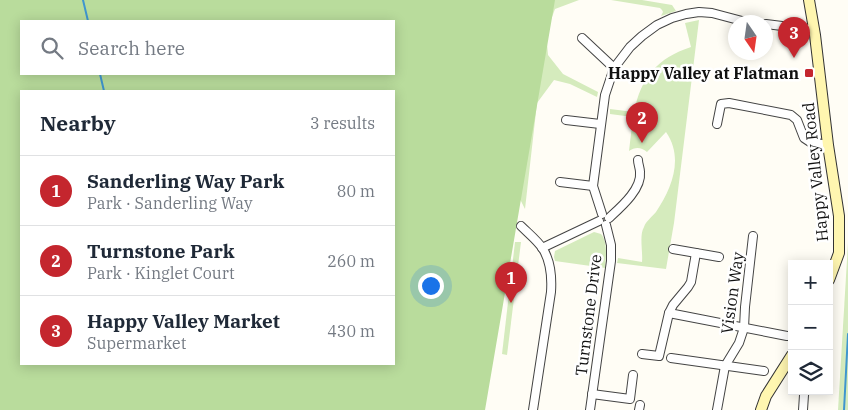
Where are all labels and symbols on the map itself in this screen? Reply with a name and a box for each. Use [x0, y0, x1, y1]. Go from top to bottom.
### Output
north arrow [728, 15, 773, 60]
pin: 3 [778, 17, 810, 58]
place label: Happy Valley at Flatman [608, 63, 799, 83]
marker: Happy Valley at Flatman [803, 67, 815, 79]
street label: Happy Valley Road [798, 101, 832, 243]
pin: 2 [626, 102, 658, 143]
street label: Vision Way [716, 250, 748, 335]
street label: Turnstone Drive [571, 253, 605, 377]
pin: 1 [495, 262, 527, 303]
your location [418, 273, 444, 299]

